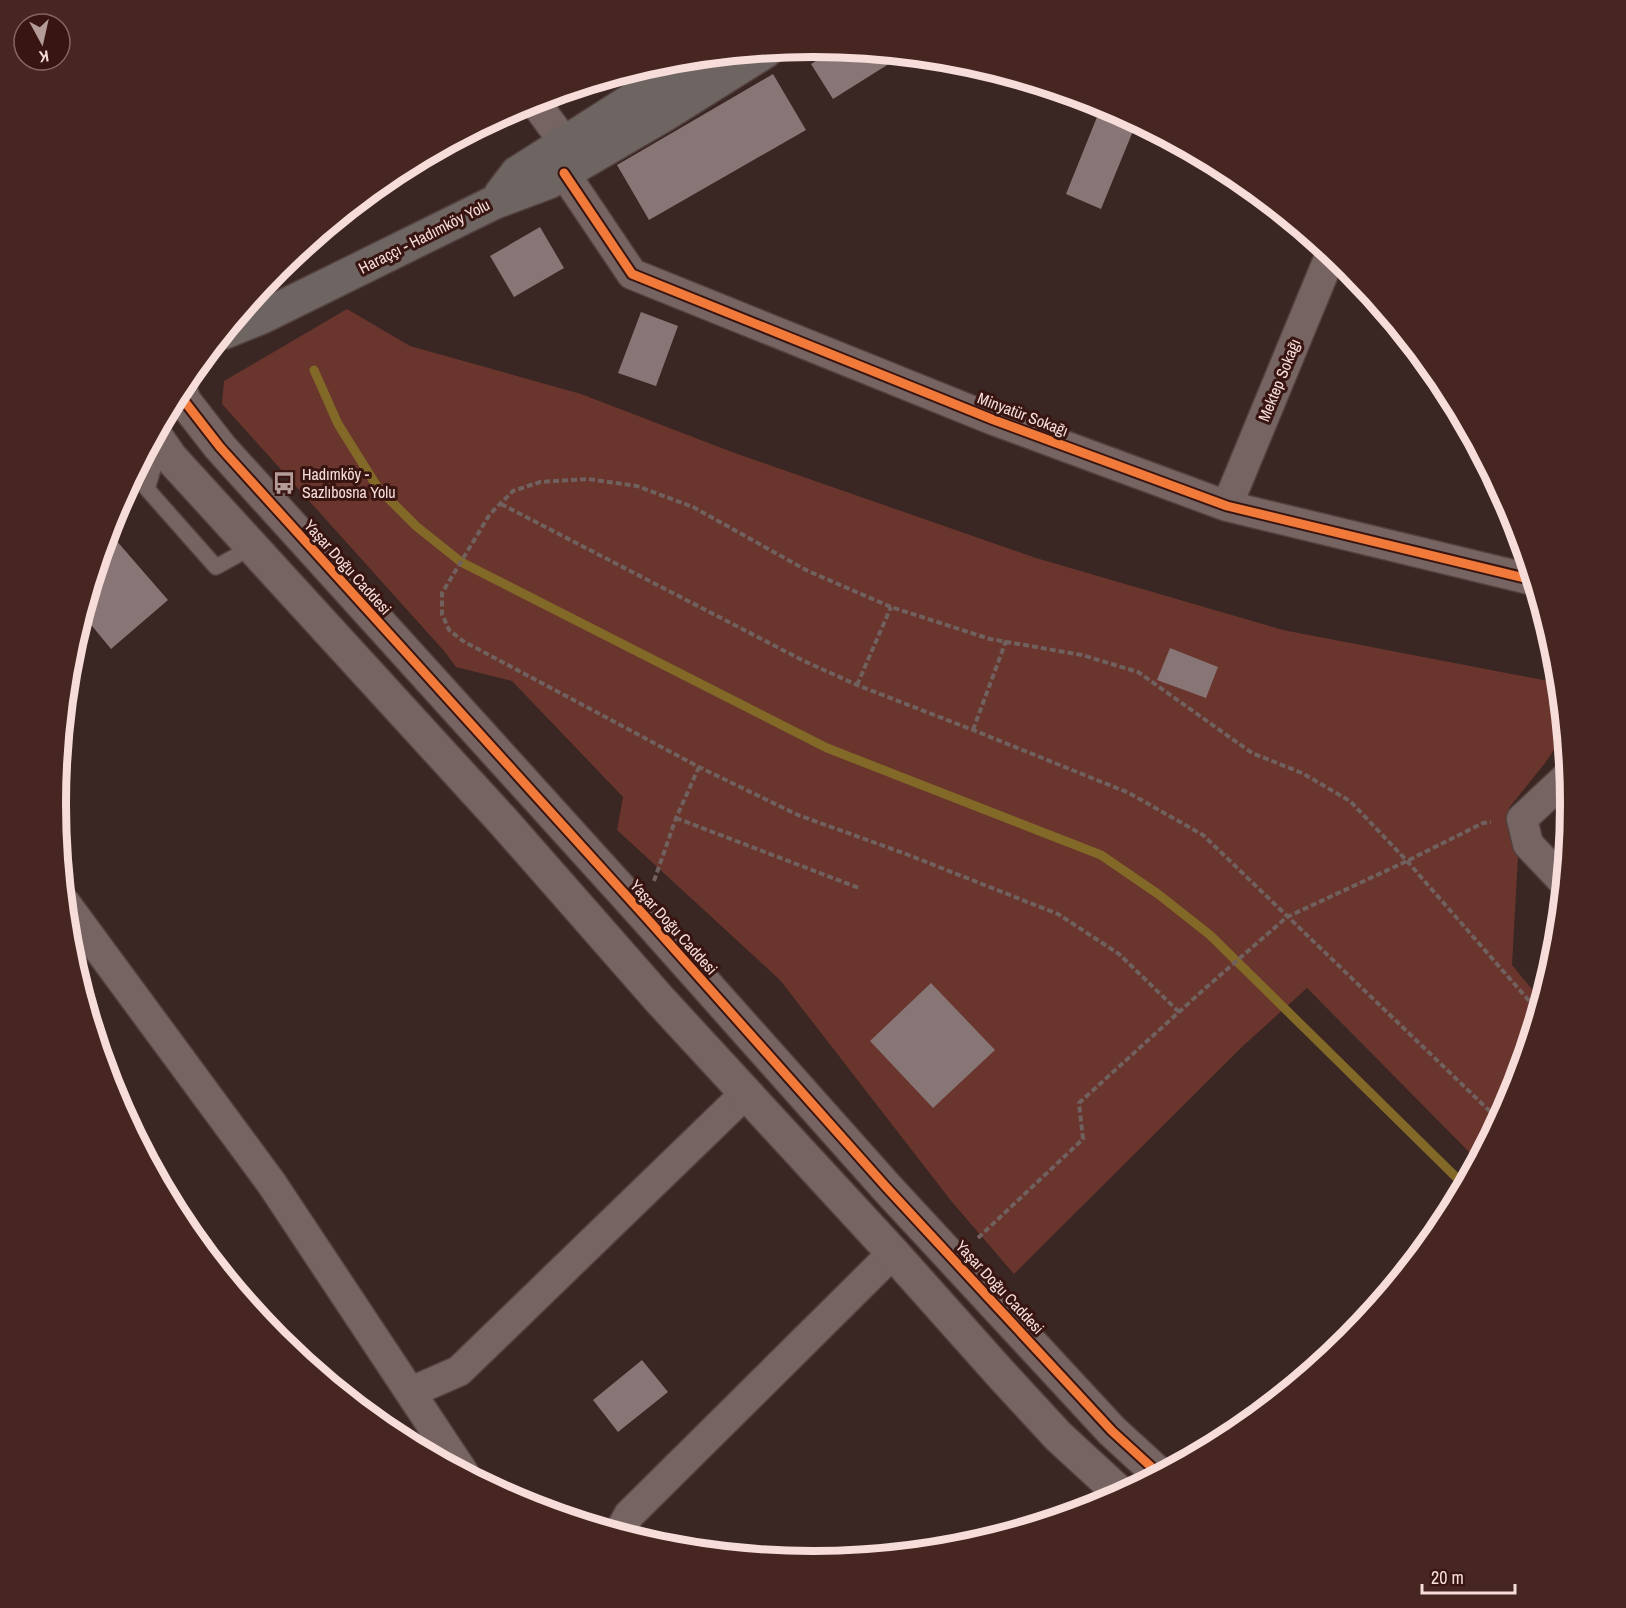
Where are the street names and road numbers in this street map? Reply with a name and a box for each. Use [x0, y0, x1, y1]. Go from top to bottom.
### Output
street label: Haraççı - Hadımköy Yolu [355, 193, 493, 279]
street label: Mektep Sokağı [1252, 335, 1306, 425]
street label: Minyatür Sokağı [974, 387, 1072, 441]
street label: Yaşar Doğu Caddesi [299, 515, 397, 619]
street label: Yaşar Doğu Caddesi [625, 875, 723, 979]
street label: Yaşar Doğu Caddesi [951, 1235, 1049, 1339]

